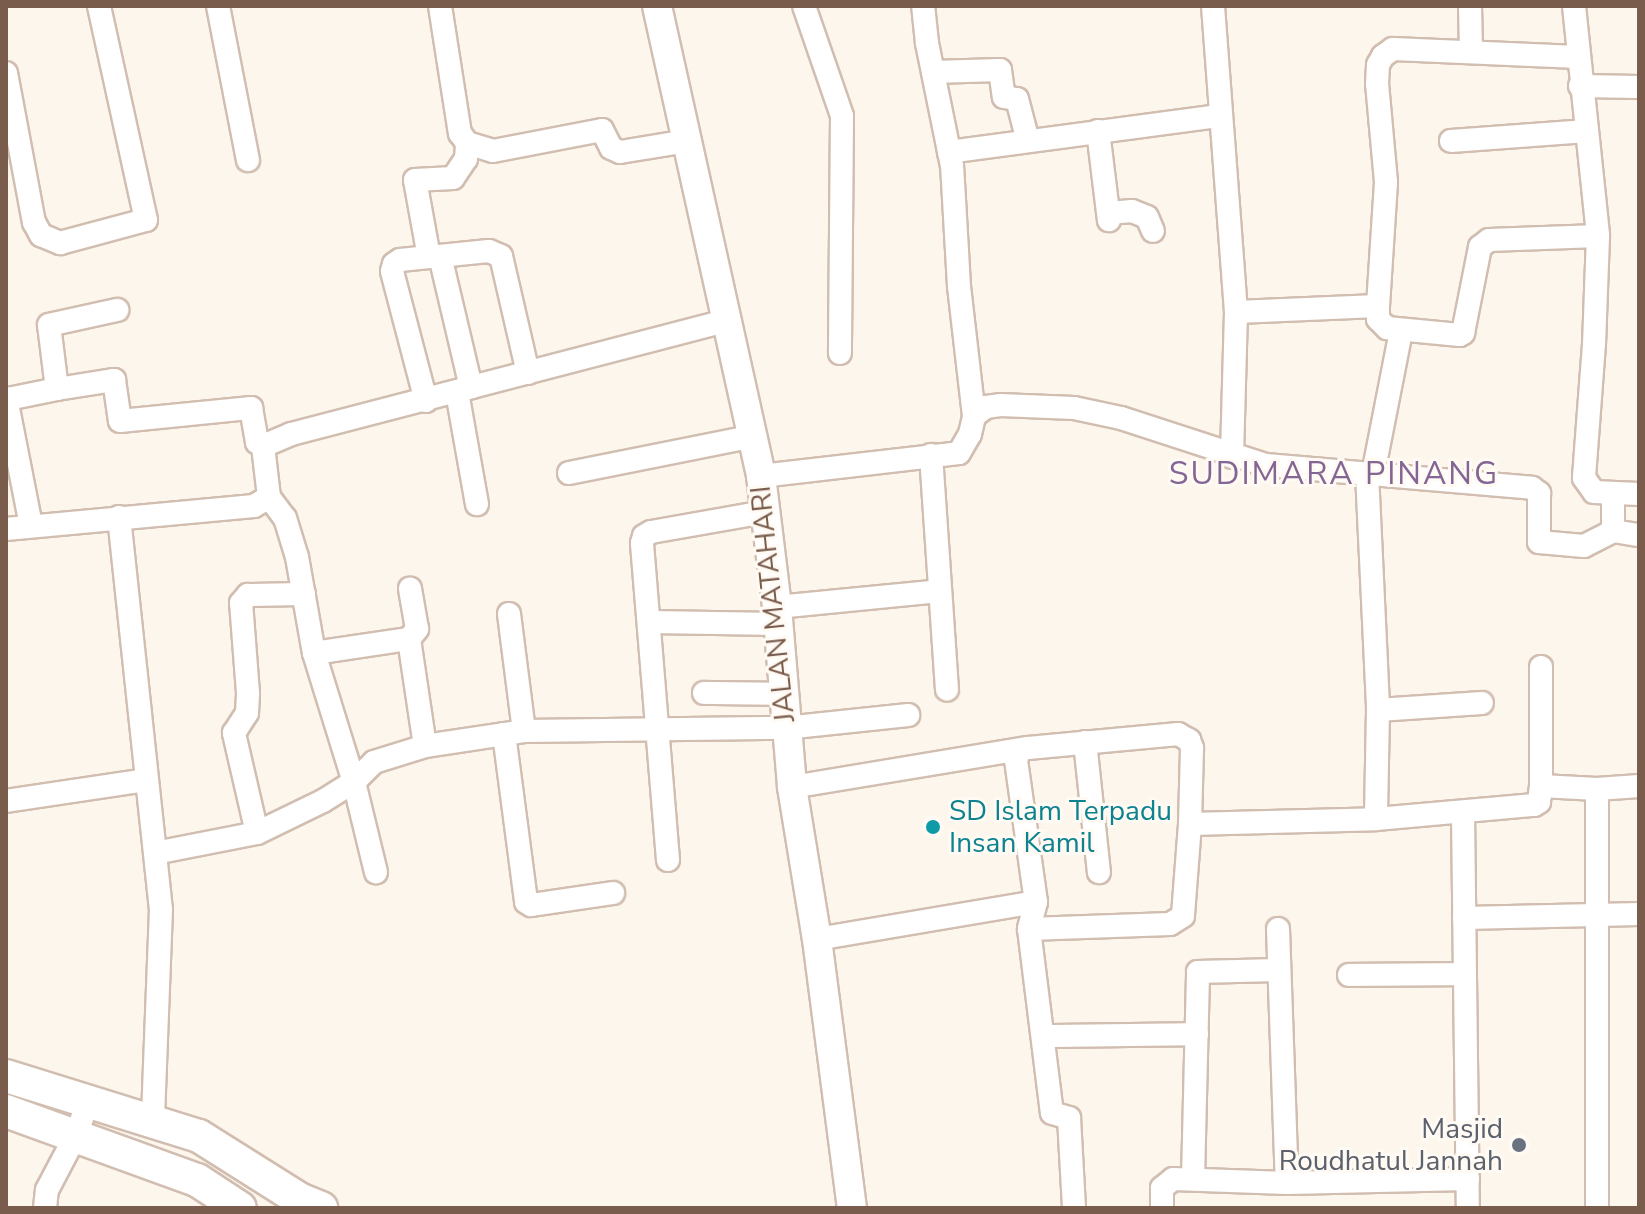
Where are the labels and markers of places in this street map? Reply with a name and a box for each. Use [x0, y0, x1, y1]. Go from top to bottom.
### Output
place label: SD Islam Terpadu Insan Kamil [949, 794, 1172, 860]
marker: SD Islam Terpadu Insan Kamil [924, 818, 942, 836]
place label: Masjid Roudhatul Jannah [1279, 1112, 1503, 1178]
marker: Masjid Roudhatul Jannah [1510, 1136, 1528, 1154]

